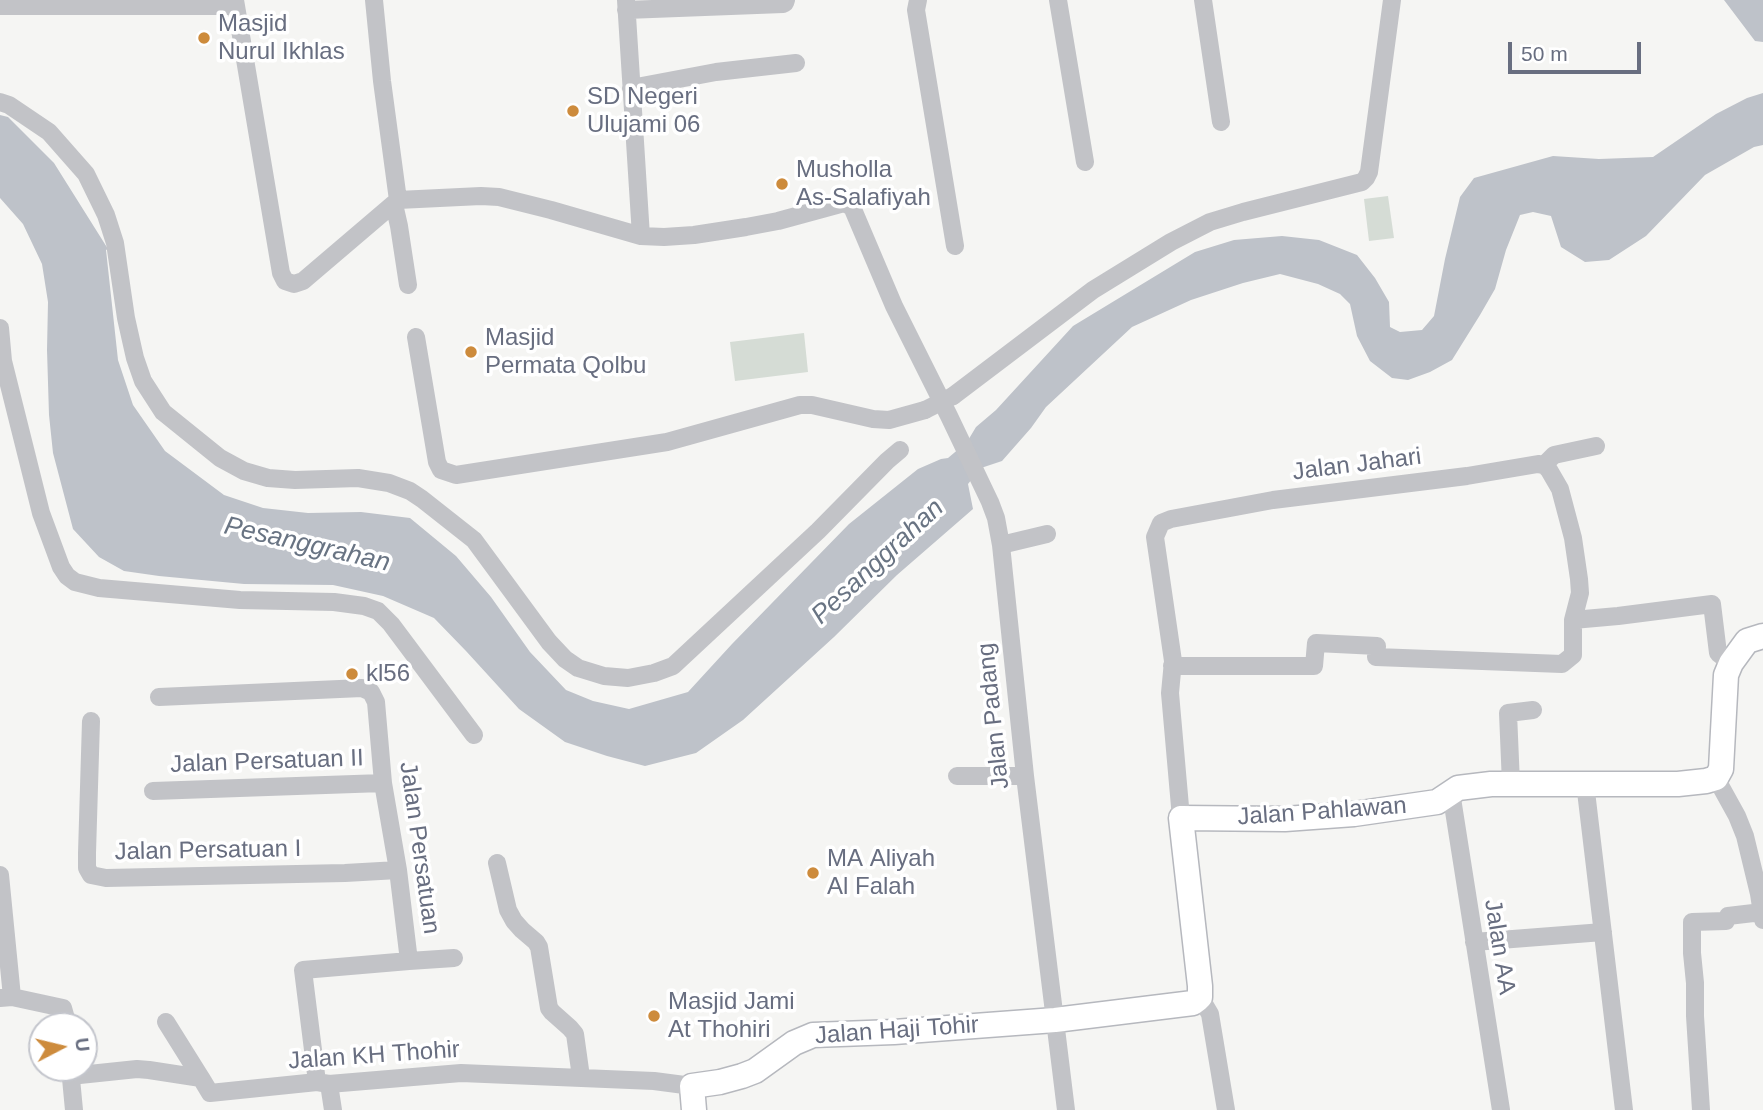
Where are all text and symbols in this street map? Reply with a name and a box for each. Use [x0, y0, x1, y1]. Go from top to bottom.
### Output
place label: Masjid Nurul Ikhlas [218, 10, 345, 66]
scale bar [1511, 28, 1644, 72]
marker: Masjid Nurul Ikhlas [196, 30, 212, 46]
text: 50 m [1521, 42, 1568, 65]
place label: SD Negeri Ulujami 06 [587, 83, 700, 139]
marker: SD Negeri Ulujami 06 [565, 103, 581, 119]
place label: Musholla As-Salafiyah [796, 156, 931, 212]
marker: Musholla As-Salafiyah [774, 176, 790, 192]
place label: Masjid Permata Qolbu [485, 324, 646, 380]
marker: Masjid Permata Qolbu [463, 344, 479, 360]
street label: Jalan Jahari [1291, 443, 1423, 487]
water label: Pesanggrahan [806, 493, 950, 631]
water label: Pesanggrahan [221, 511, 393, 579]
street label: Jalan Padang [972, 642, 1016, 790]
place label: kl56 [366, 660, 410, 688]
marker: kl56 [344, 666, 360, 682]
street label: Jalan Persatuan II [170, 744, 364, 780]
street label: Jalan Persatuan [393, 760, 445, 936]
street label: Jalan Pahlawan [1236, 792, 1408, 832]
street label: Jalan Persatuan I [114, 835, 302, 867]
place label: MA Aliyah Al Falah [827, 845, 935, 901]
marker: MA Aliyah Al Falah [805, 865, 821, 881]
street label: Jalan AA [1477, 897, 1521, 997]
place label: Masjid Jami At Thohiri [668, 988, 795, 1044]
marker: Masjid Jami At Thohiri [646, 1008, 662, 1024]
street label: Jalan Haji Tohir [814, 1011, 980, 1051]
north arrow [28, 1012, 98, 1082]
street label: Jalan KH Thohir [287, 1036, 461, 1076]
text: U [71, 1037, 94, 1053]

